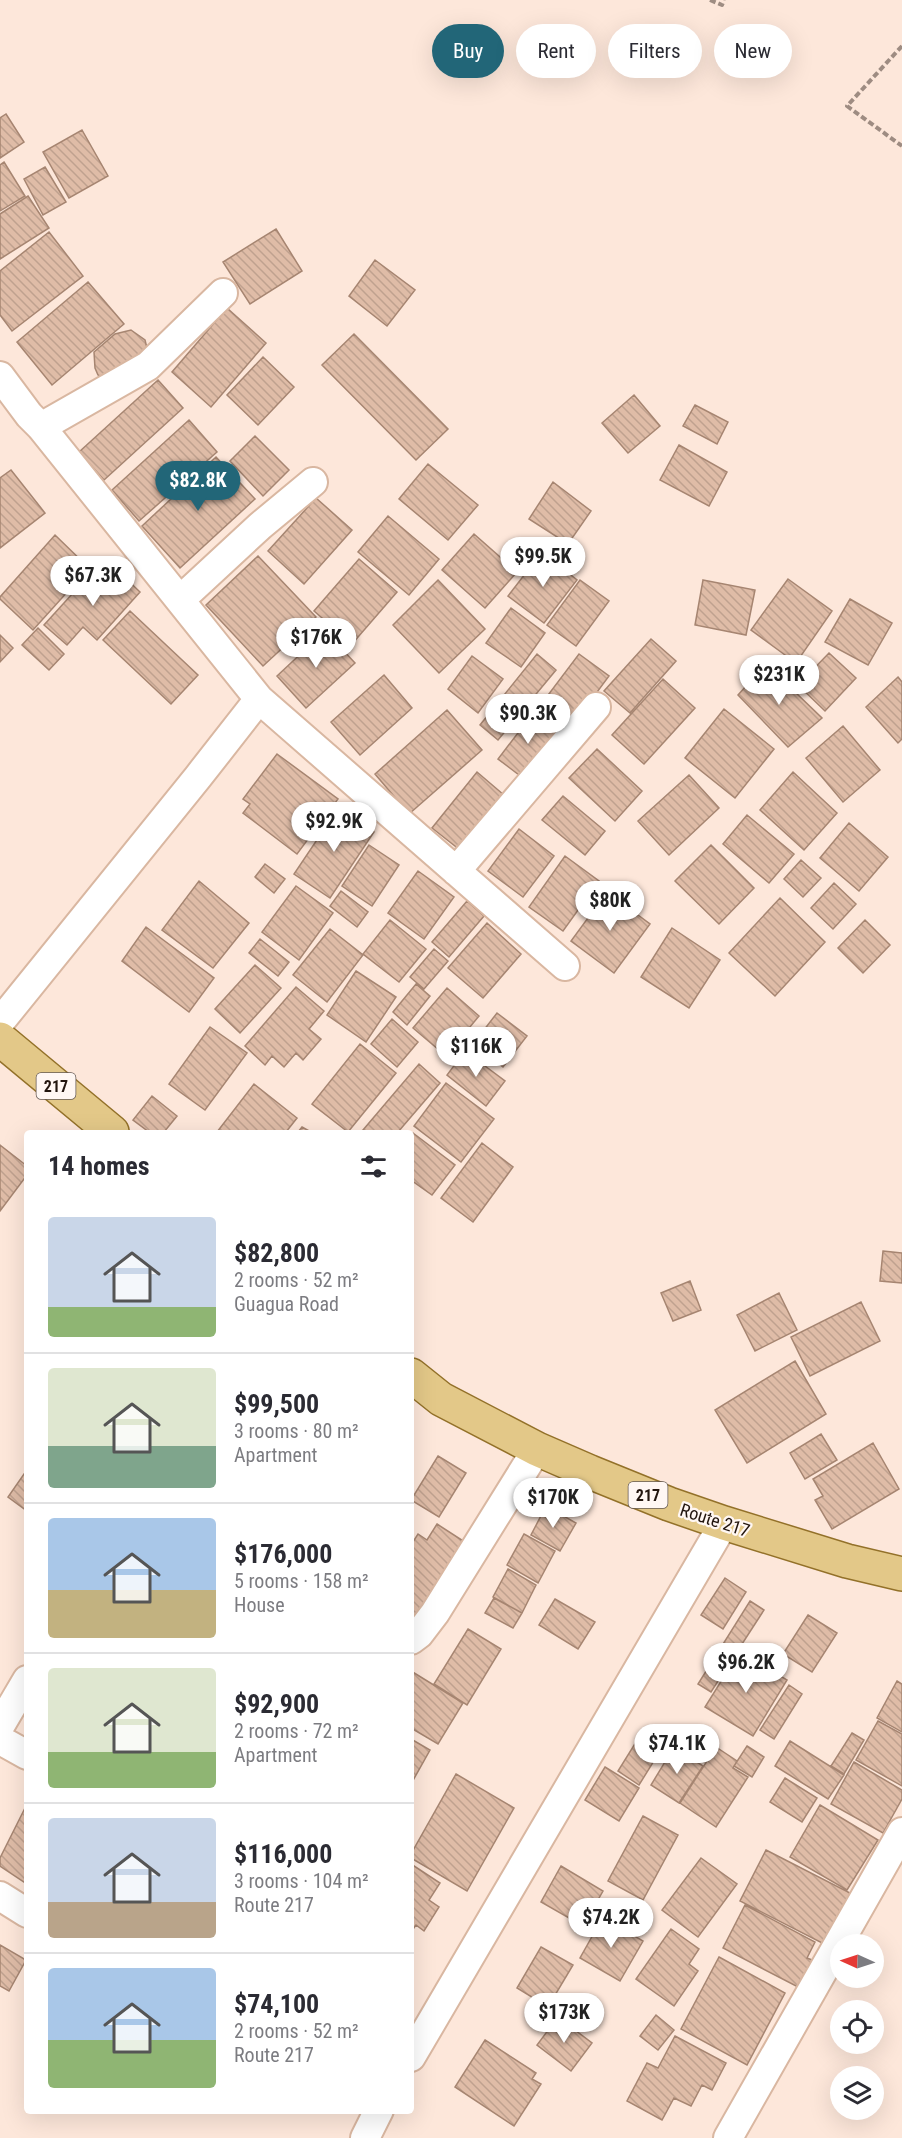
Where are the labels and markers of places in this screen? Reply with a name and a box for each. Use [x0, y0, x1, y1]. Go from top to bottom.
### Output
pin: $82.8K [149, 461, 247, 512]
pin: $99.5K [494, 537, 592, 588]
pin: $67.3K [44, 556, 142, 607]
pin: $176K [274, 618, 358, 669]
pin: $231K [737, 655, 821, 706]
pin: $90.3K [479, 694, 577, 745]
pin: $92.9K [285, 802, 383, 853]
pin: $80K [574, 881, 646, 932]
pin: $116K [434, 1027, 518, 1078]
pin: $170K [511, 1478, 595, 1529]
pin: $96.2K [697, 1643, 795, 1694]
pin: $74.1K [628, 1724, 726, 1775]
pin: $74.2K [562, 1898, 660, 1949]
pin: $173K [522, 1993, 606, 2044]

